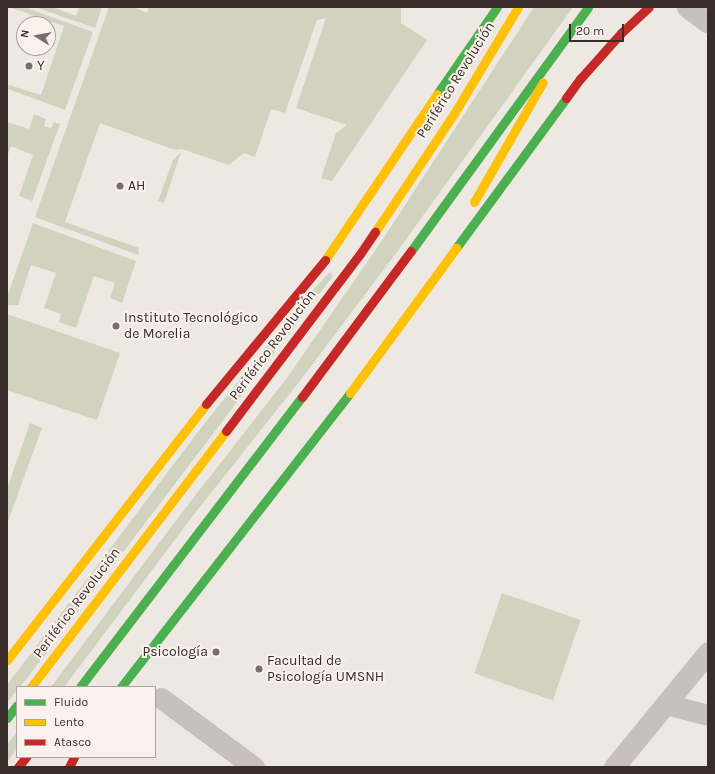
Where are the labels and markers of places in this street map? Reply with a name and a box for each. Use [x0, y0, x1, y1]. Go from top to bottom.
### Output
place label: Y [37, 58, 45, 74]
marker: Y [24, 61, 34, 71]
place label: AH [128, 178, 145, 194]
marker: AH [115, 181, 125, 191]
place label: Instituto Tecnológico de Morelia [124, 310, 258, 342]
marker: Instituto Tecnológico de Morelia [111, 321, 121, 331]
place label: Psicología [142, 644, 208, 660]
marker: Psicología [211, 647, 221, 657]
place label: Facultad de Psicología UMSNH [267, 653, 384, 686]
marker: Facultad de Psicología UMSNH [254, 664, 264, 674]

